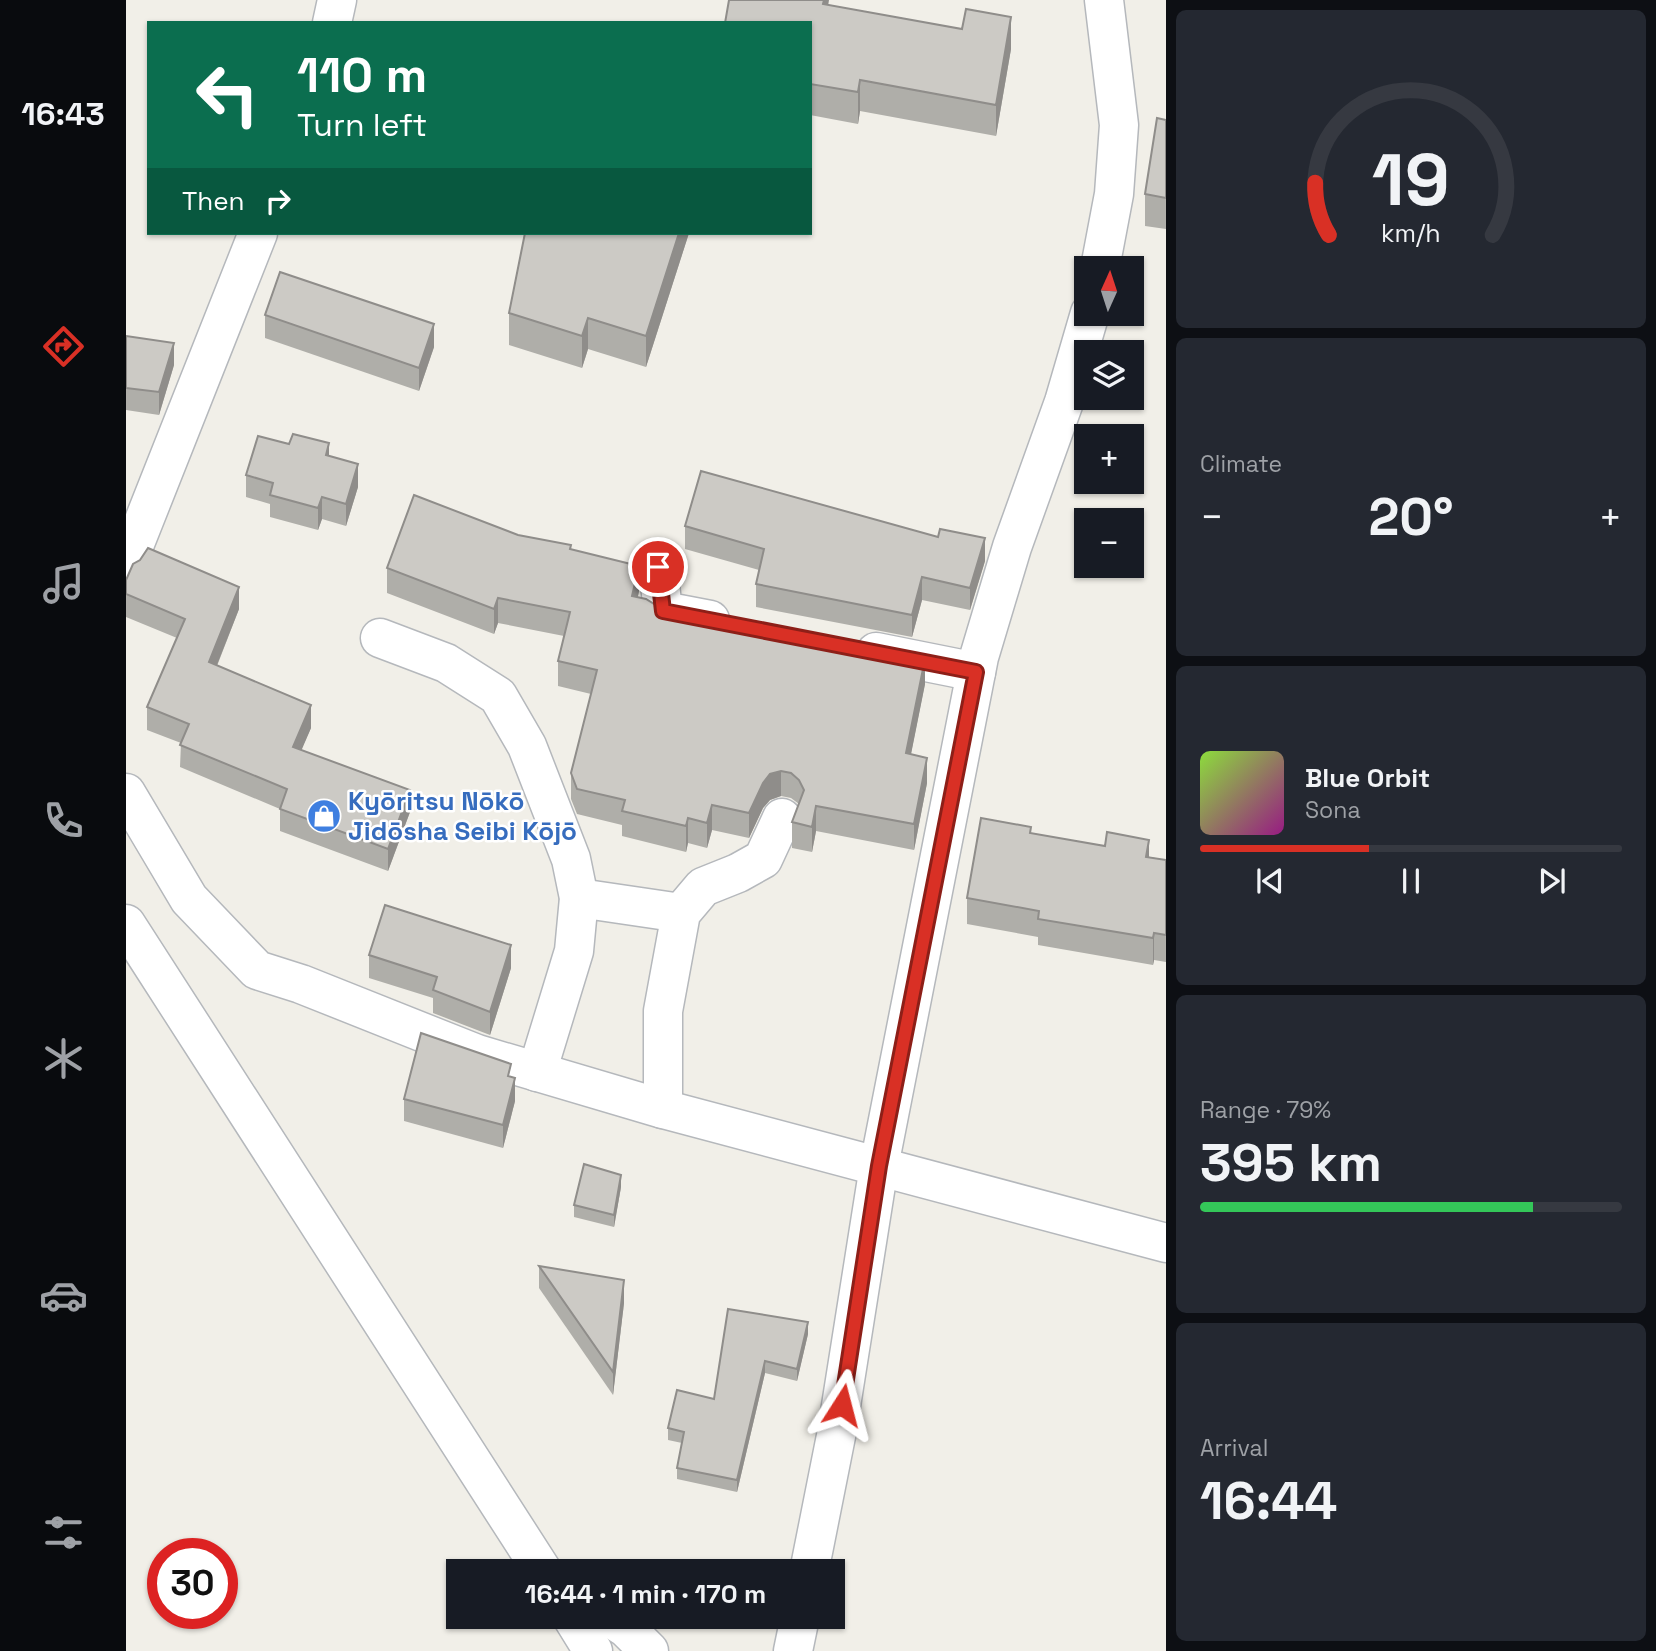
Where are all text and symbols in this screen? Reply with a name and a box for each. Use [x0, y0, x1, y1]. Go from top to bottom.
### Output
text: 110 m [297, 44, 427, 106]
icon: left [182, 49, 273, 140]
text: 16:43 [21, 94, 105, 134]
text: Turn left [297, 105, 427, 145]
text: 19 [1372, 133, 1450, 226]
icon: right [259, 182, 297, 220]
text: Then [182, 184, 245, 218]
text: km/h [1381, 217, 1441, 249]
north arrow [1074, 256, 1144, 326]
map controls [1074, 256, 1144, 578]
icon: directions [39, 322, 88, 371]
button: layers [1074, 340, 1144, 410]
button: + [1074, 424, 1144, 494]
text: Climate [1200, 449, 1282, 479]
text: 20° [1368, 484, 1454, 550]
text: − [1200, 493, 1224, 541]
text: + [1598, 493, 1622, 541]
button: − [1074, 508, 1144, 578]
pin [628, 537, 688, 597]
icon: arrive [639, 548, 677, 586]
icon: music [39, 559, 88, 608]
text: Blue Orbit [1305, 761, 1430, 795]
place label: Kyōritsu Nōkō Jidōsha Seibi Kōjō [348, 784, 577, 848]
text: Sona [1305, 795, 1361, 825]
icon: phone [39, 796, 88, 845]
shop icon: Kyōritsu Nōkō Jidōsha Seibi Kōjō [305, 797, 343, 835]
icon: previous [1251, 862, 1289, 900]
icon: pause [1392, 862, 1430, 900]
icon: next [1533, 862, 1571, 900]
icon: climate [39, 1034, 88, 1083]
text: Range · 79% [1200, 1095, 1331, 1125]
text: 395 km [1200, 1130, 1382, 1196]
icon: car [39, 1271, 88, 1320]
position arrow [805, 1368, 879, 1442]
text: Arrival [1200, 1433, 1268, 1463]
text: 16:44 [1200, 1468, 1337, 1534]
icon: filters [39, 1508, 88, 1557]
speed limit sign: 30 [147, 1538, 238, 1629]
text: 16:44 · 1 min · 170 m [525, 1577, 766, 1611]

